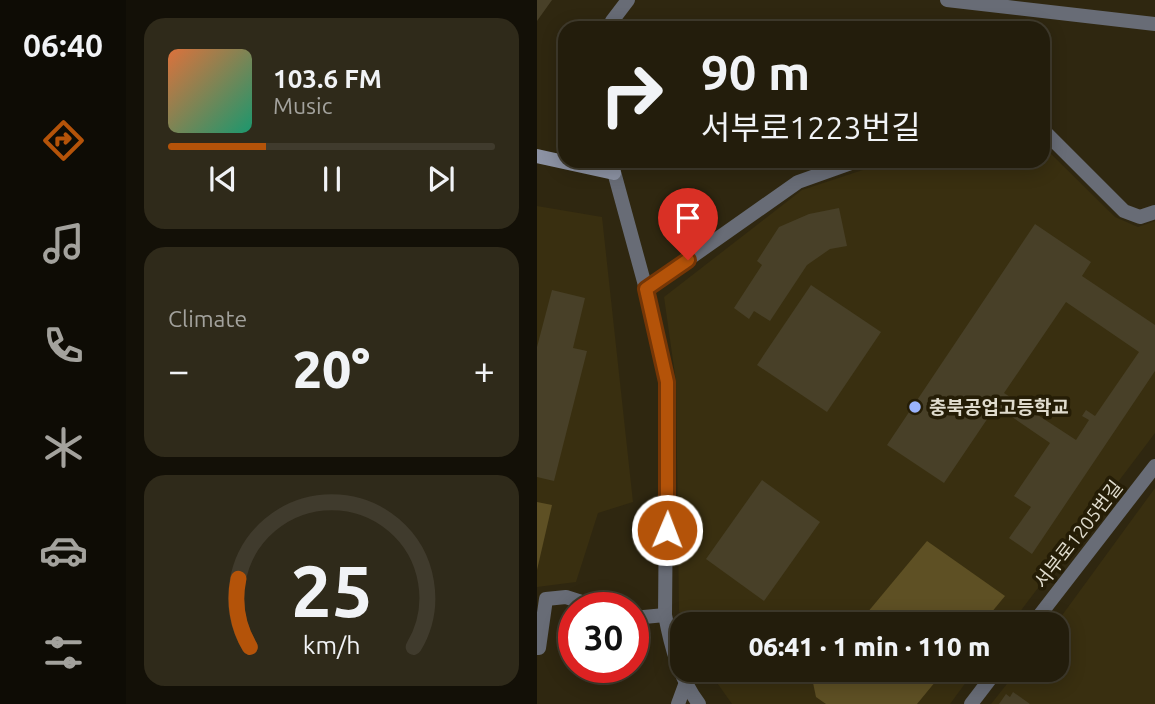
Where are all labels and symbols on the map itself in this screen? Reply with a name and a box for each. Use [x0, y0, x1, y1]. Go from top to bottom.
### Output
pin [658, 188, 718, 260]
place label: 충북공업고등학교 [929, 396, 1069, 418]
marker: 충북공업고등학교 [907, 399, 923, 415]
street label: 서부로1205번길 [1029, 476, 1127, 592]
position arrow [630, 493, 704, 567]
speed limit sign: 30 [558, 592, 649, 683]

